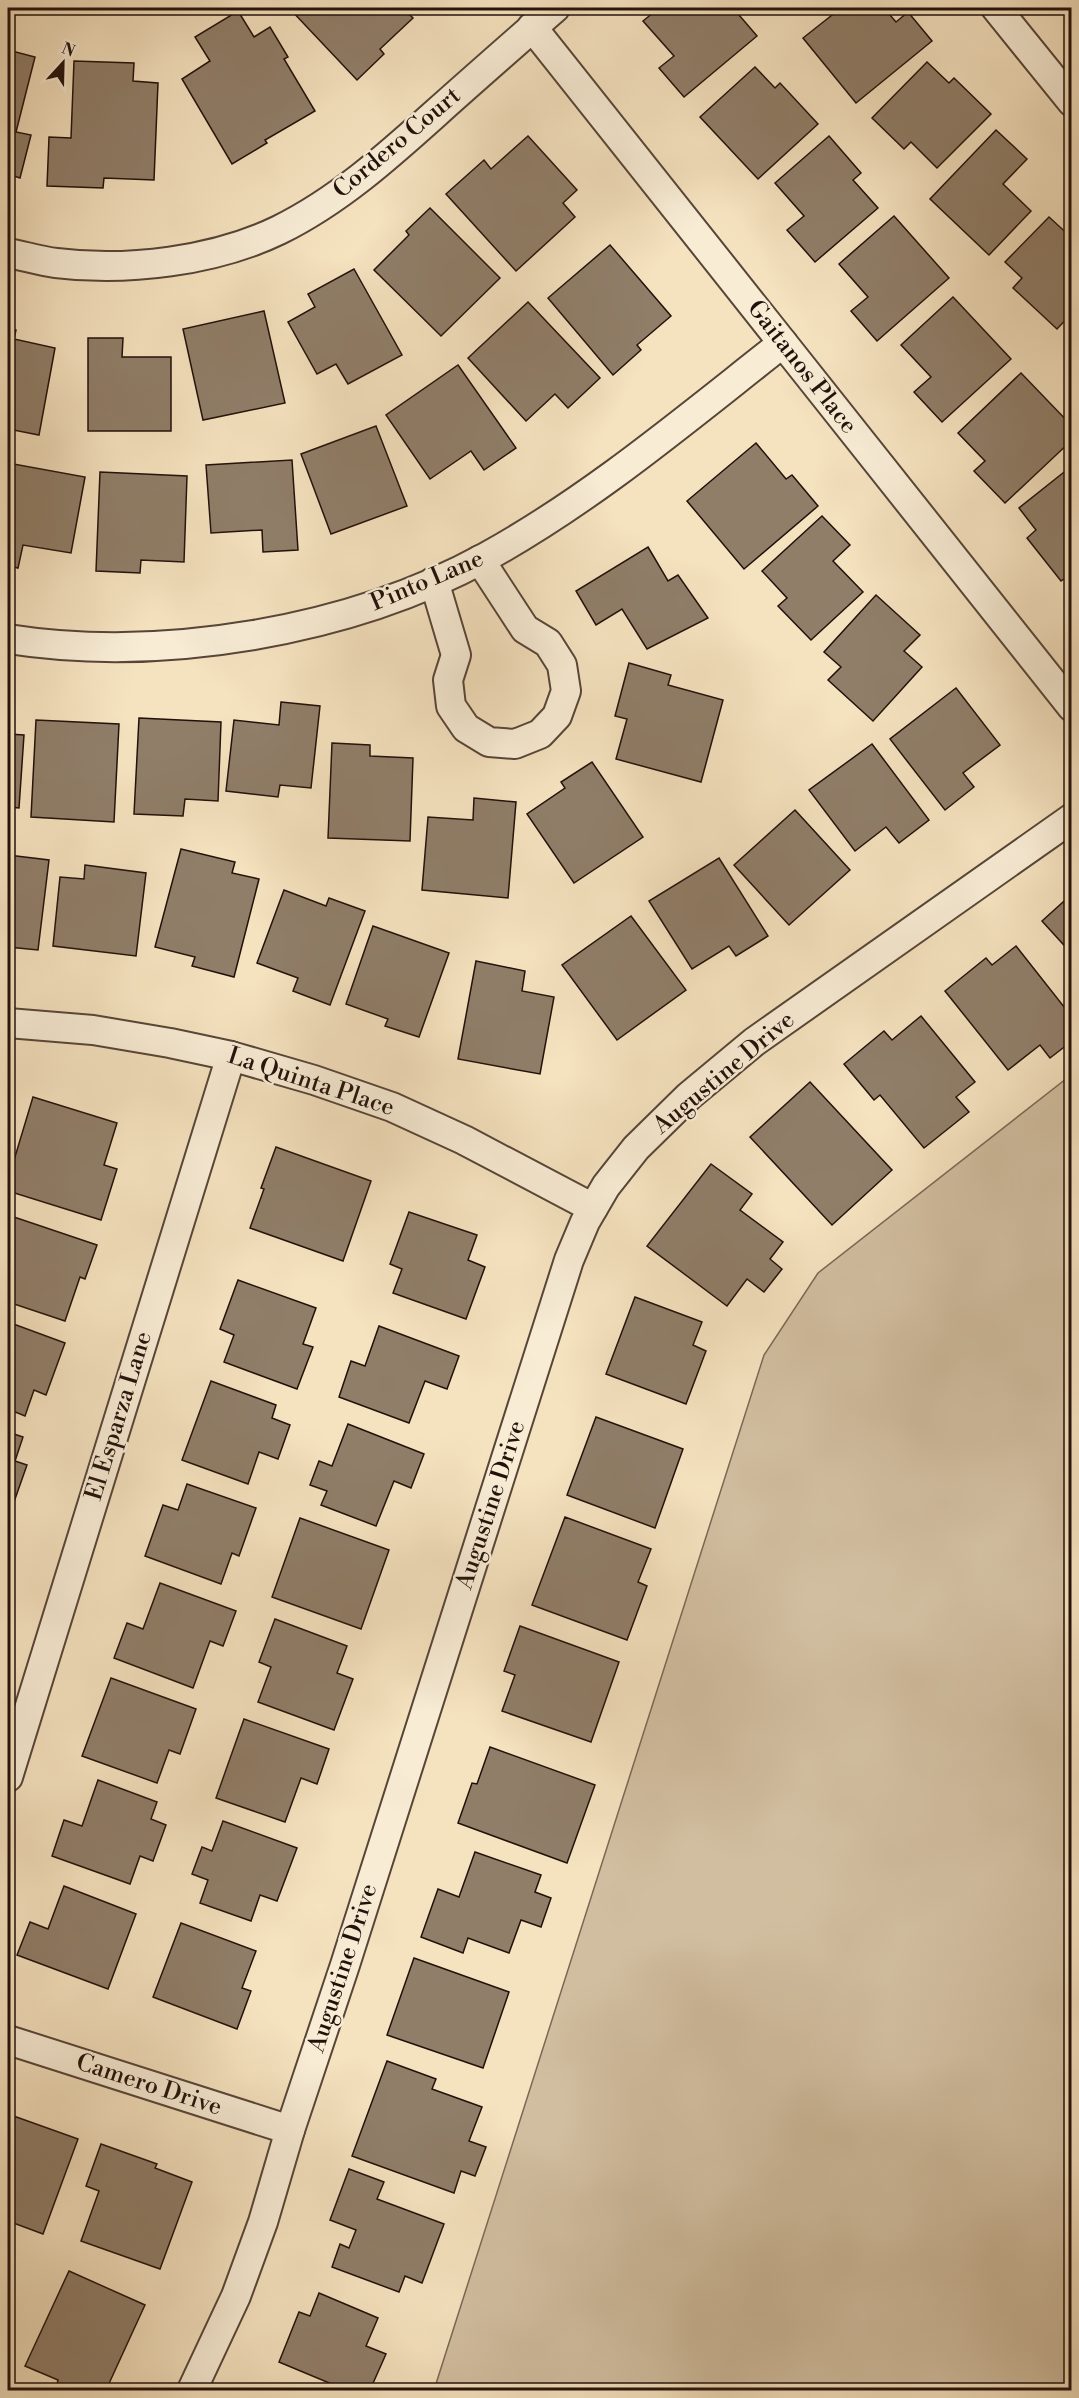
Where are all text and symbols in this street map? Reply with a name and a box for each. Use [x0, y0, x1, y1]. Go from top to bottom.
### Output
north arrow [33, 33, 93, 93]
text: N [59, 38, 78, 62]
street label: Cordero Court [327, 81, 467, 205]
street label: Gaitanos Place [740, 294, 864, 440]
street label: Pinto Lane [366, 544, 488, 618]
street label: Augustine Drive [646, 1005, 801, 1142]
street label: La Quinta Place [224, 1041, 398, 1123]
street label: El Esparza Lane [79, 1328, 159, 1504]
street label: Augustine Drive [449, 1417, 532, 1594]
street label: Augustine Drive [301, 1880, 384, 2057]
street label: Camero Drive [72, 2047, 226, 2123]

